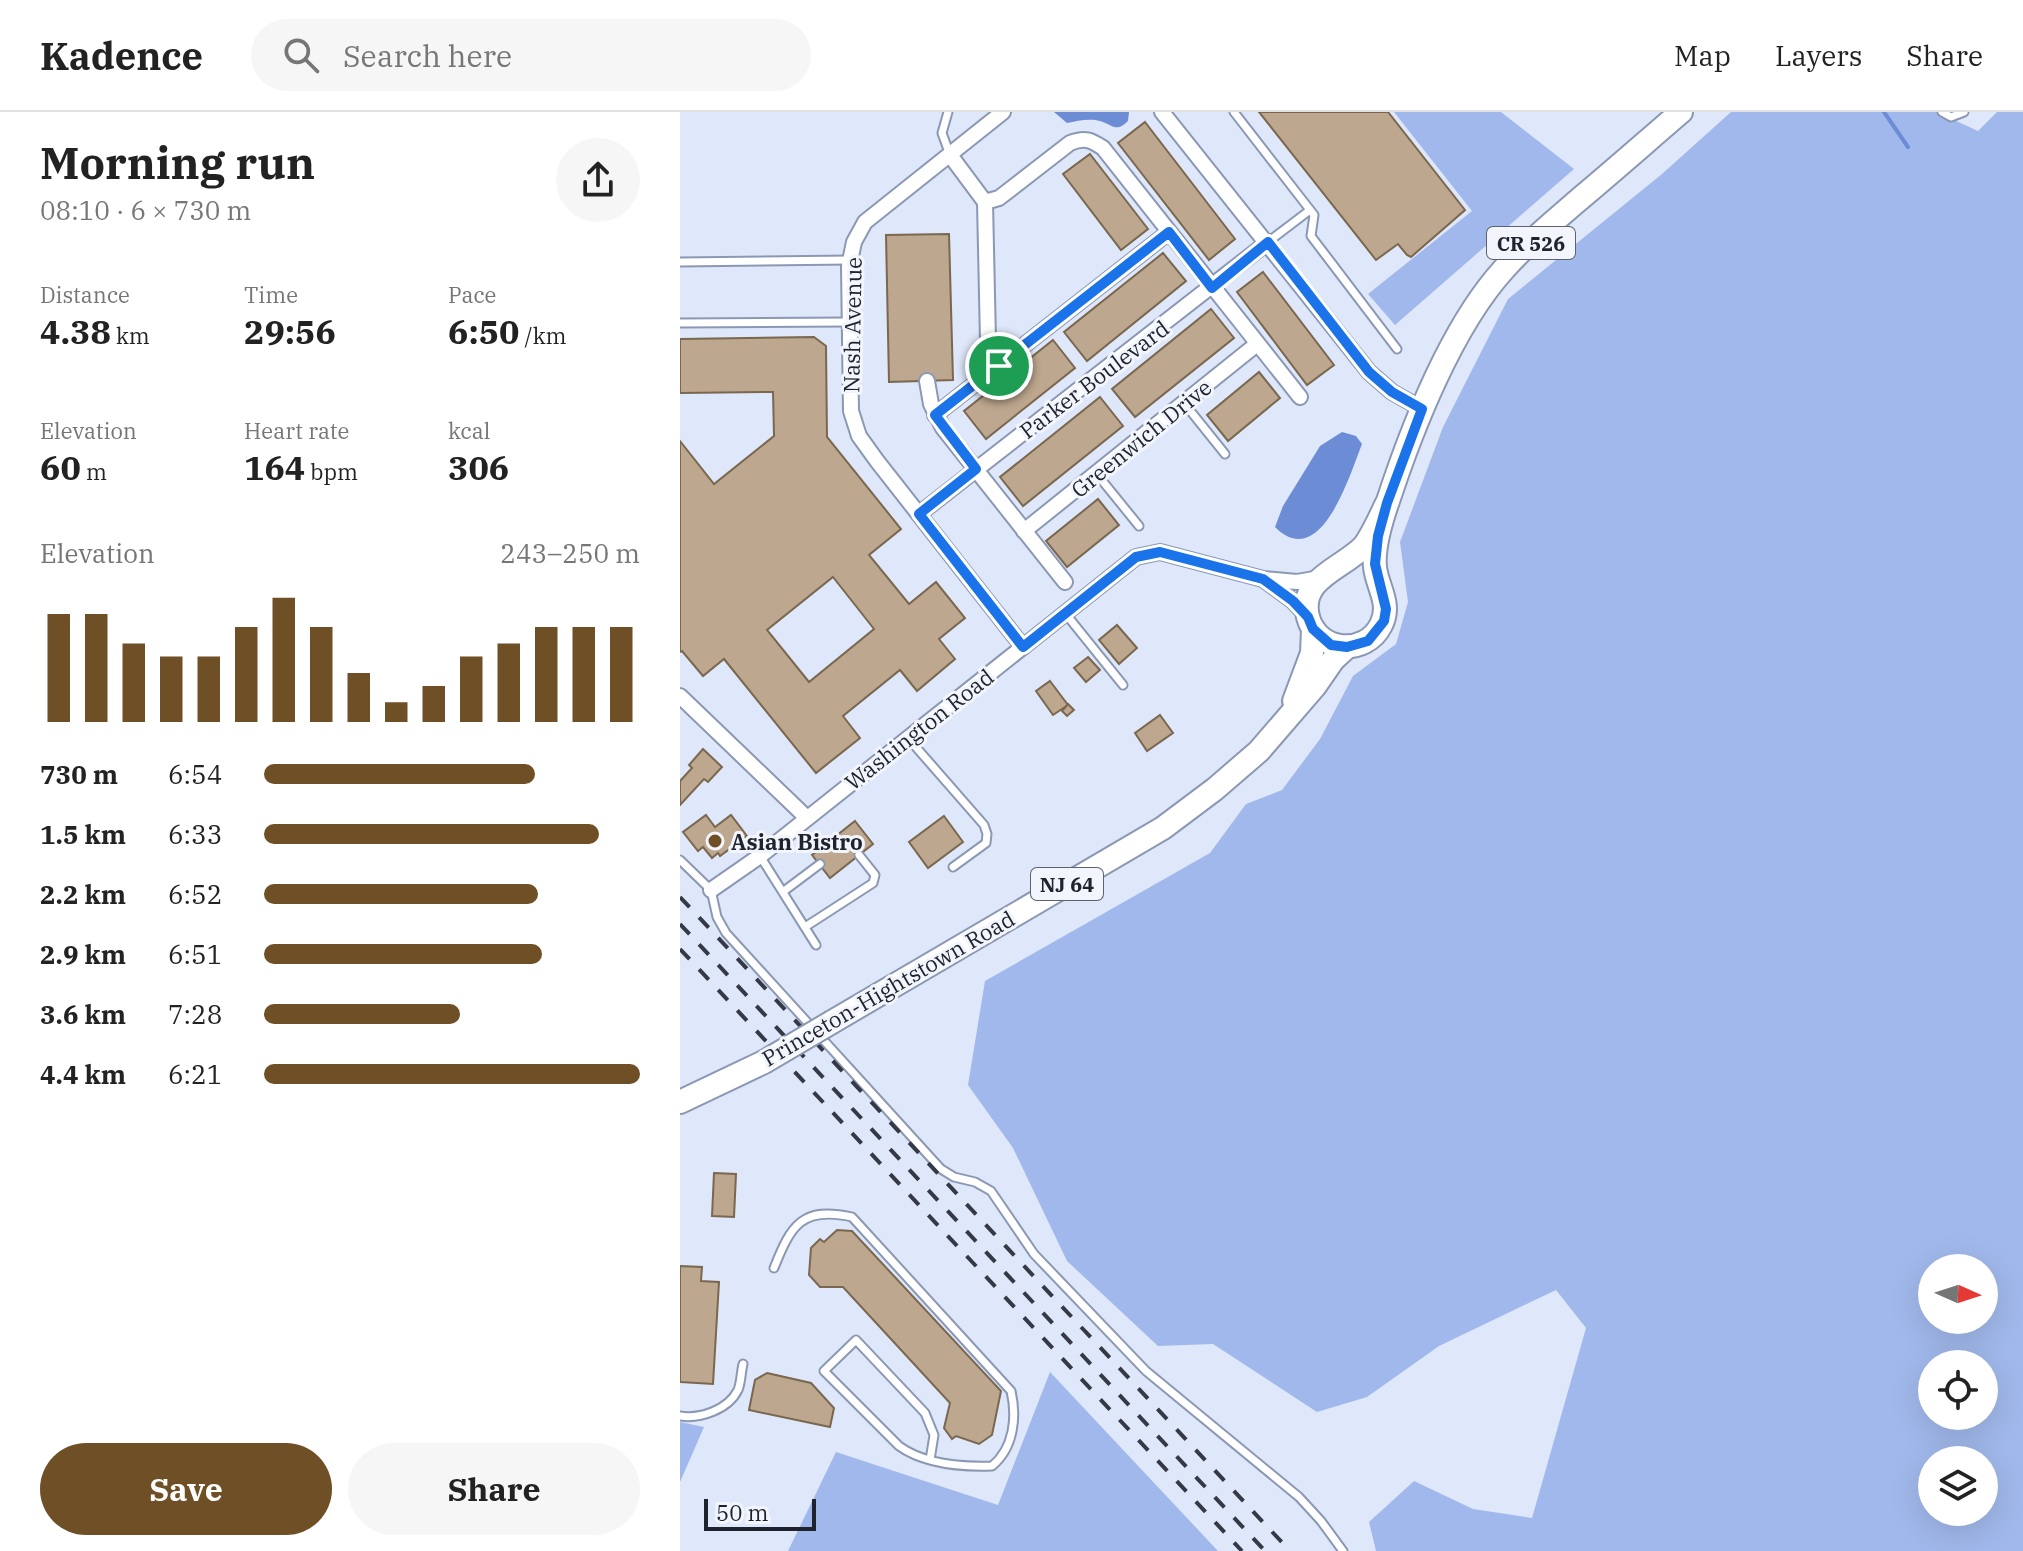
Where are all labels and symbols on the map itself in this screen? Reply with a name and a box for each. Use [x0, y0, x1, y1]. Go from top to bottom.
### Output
road number: CR 526 [1487, 227, 1575, 259]
street label: Nash Avenue [836, 257, 868, 393]
street label: Parker Boulevard [1013, 313, 1175, 445]
pin [965, 332, 1033, 400]
street label: Greenwich Drive [1065, 372, 1217, 504]
street label: Washington Road [839, 662, 999, 796]
place label: Asian Bistro [731, 827, 863, 856]
marker: Asian Bistro [706, 832, 724, 850]
road number: NJ 64 [1031, 868, 1103, 900]
street label: Princeton-Hightstown Road [756, 904, 1020, 1072]
north arrow [1918, 1254, 1998, 1334]
scale bar [704, 1495, 816, 1531]

